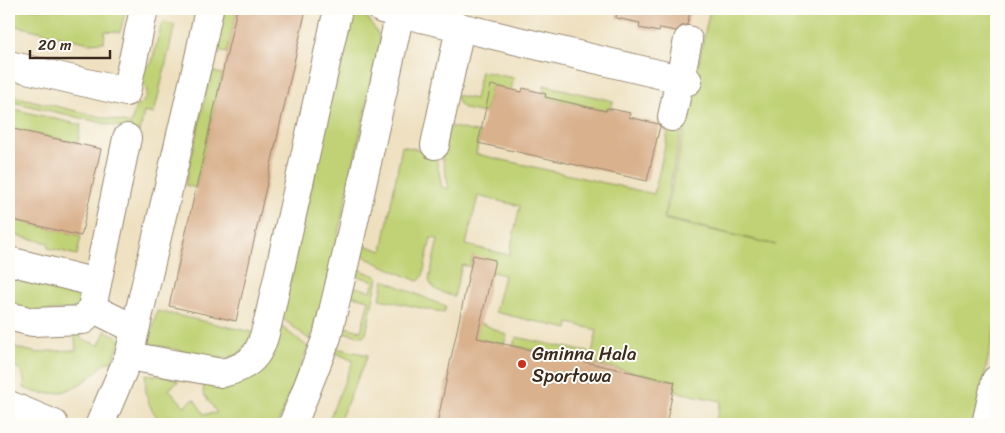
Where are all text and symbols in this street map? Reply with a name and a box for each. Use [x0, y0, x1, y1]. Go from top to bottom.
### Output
scale bar [30, 28, 110, 60]
text: 20 m [38, 32, 72, 58]
place label: Gminna Hala Sportowa [532, 337, 637, 392]
marker: Gminna Hala Sportowa [516, 358, 528, 370]

